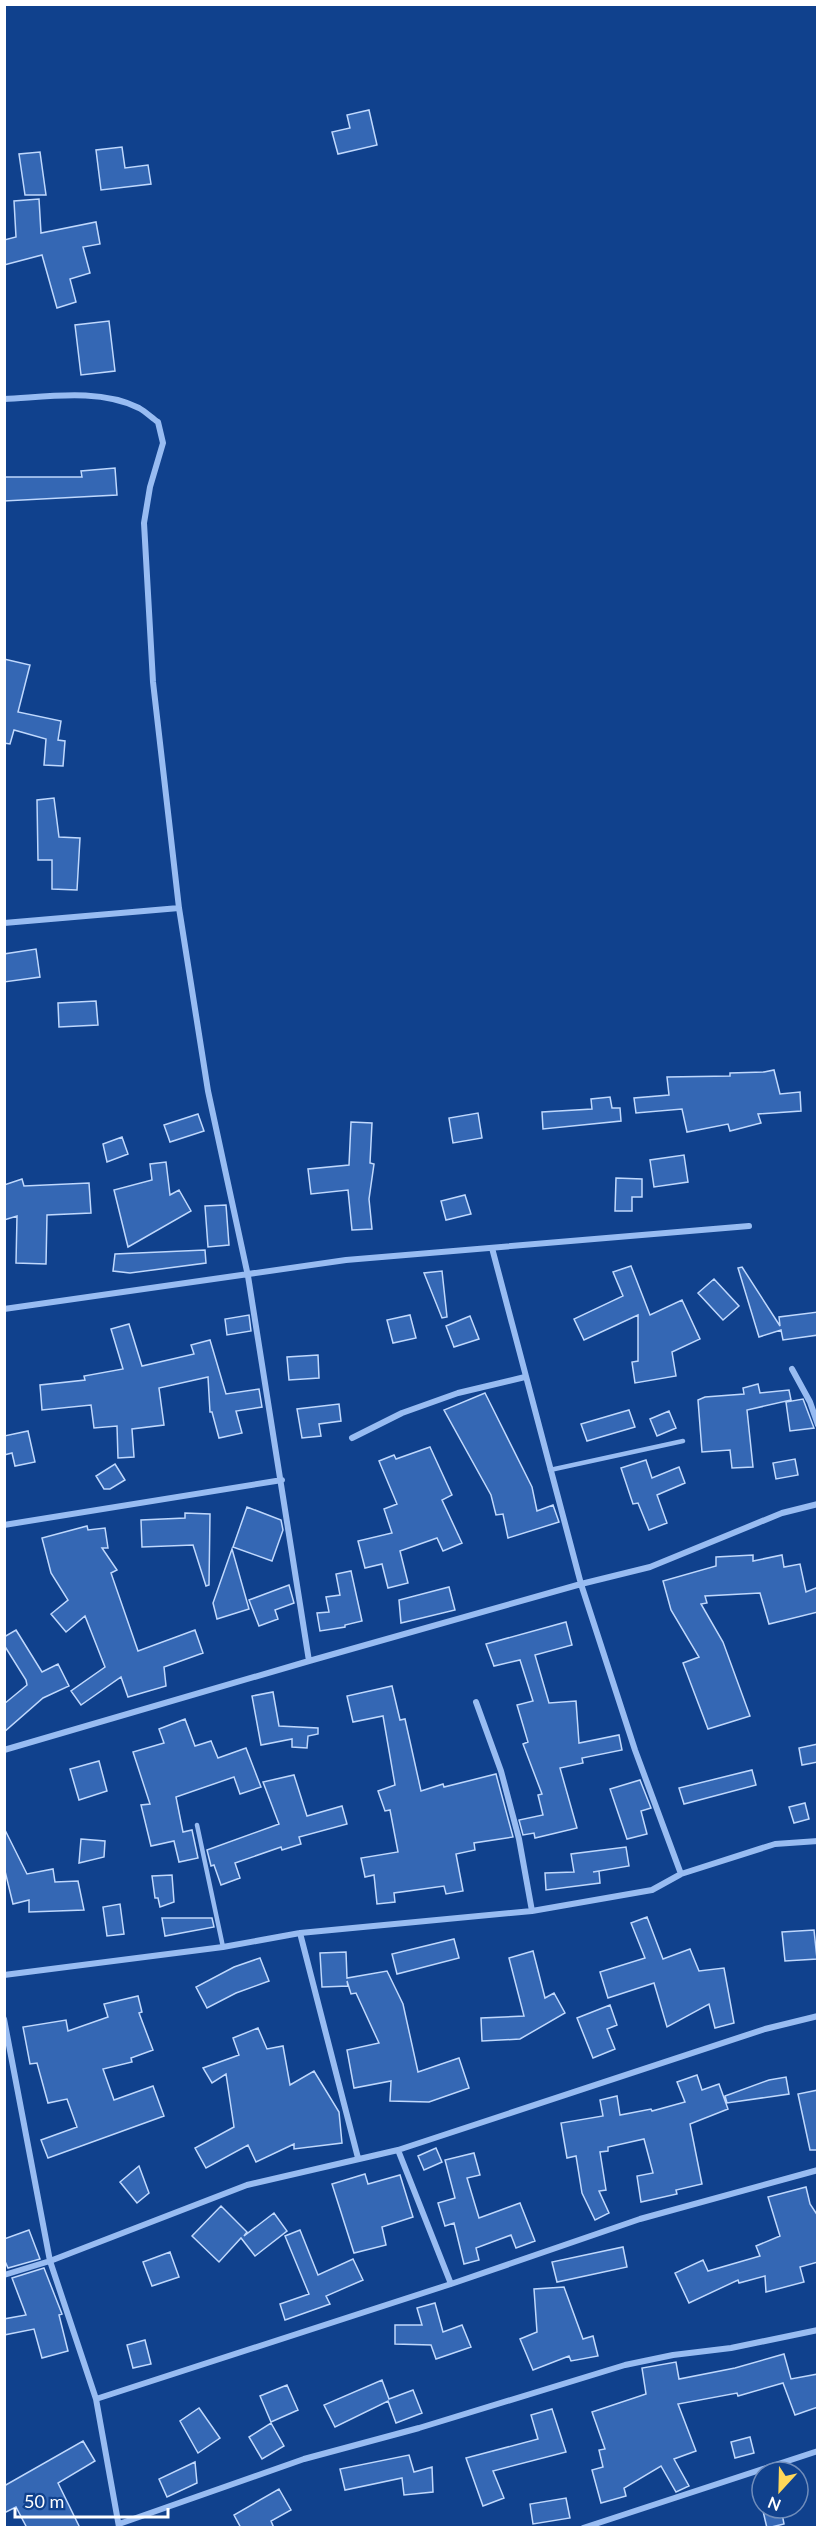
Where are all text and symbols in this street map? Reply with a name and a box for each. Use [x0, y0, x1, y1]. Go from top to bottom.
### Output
north arrow [750, 2460, 810, 2520]
scale bar [15, 2481, 168, 2519]
text: 50 m [24, 2490, 64, 2512]
text: N [765, 2493, 783, 2515]

